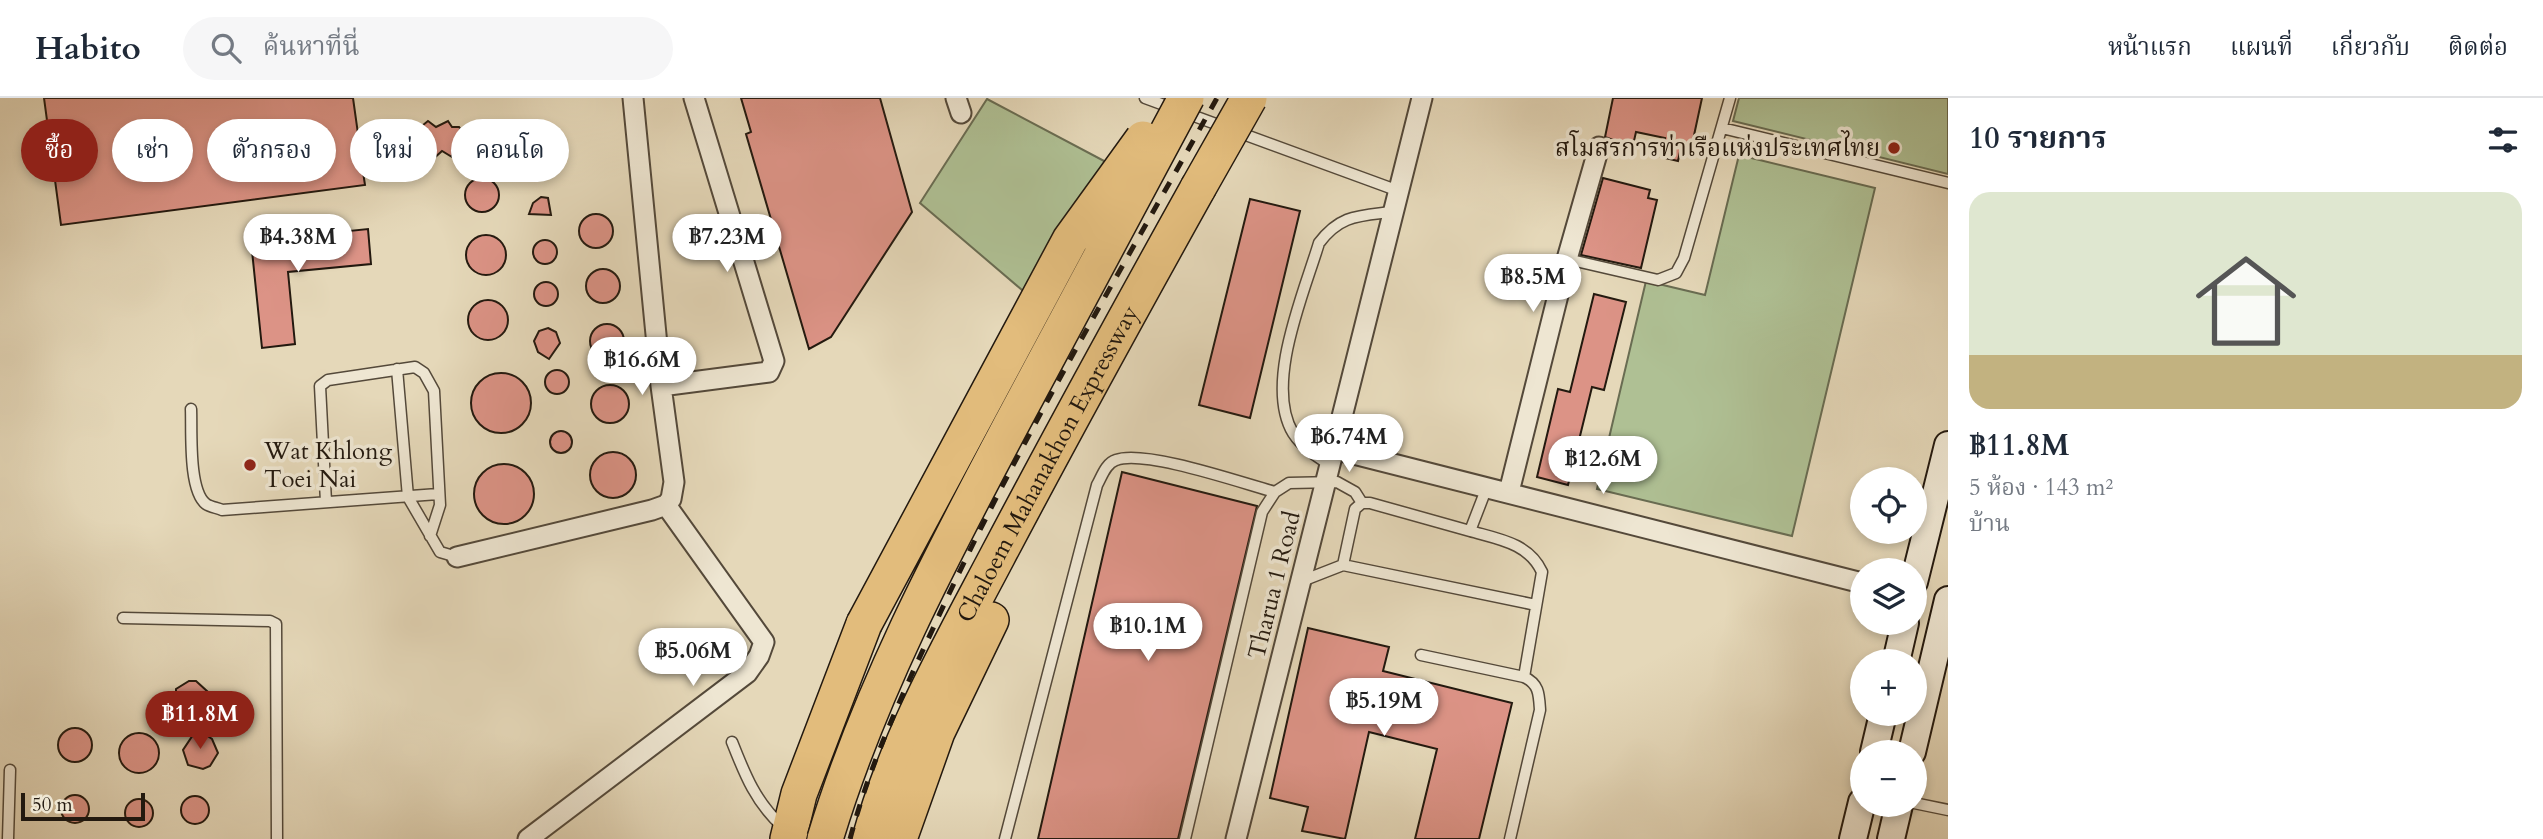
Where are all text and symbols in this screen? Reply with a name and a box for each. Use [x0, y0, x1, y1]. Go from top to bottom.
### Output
search box [183, 17, 673, 80]
text: Habito [35, 26, 141, 71]
icon: search [207, 29, 245, 67]
text: ค้นหาที่นี่ [263, 29, 360, 64]
text: หน้าแรก [2108, 31, 2192, 64]
text: แผนที่ [2230, 31, 2293, 64]
text: เกี่ยวกับ [2331, 31, 2410, 64]
text: ติดต่อ [2448, 31, 2508, 64]
text: 10 รายการ [1969, 118, 2107, 159]
chip: ซื้อ [21, 119, 98, 182]
chip: เช่า [112, 119, 193, 182]
chip: ตัวกรอง [207, 119, 336, 182]
chip: ใหม่ [350, 119, 437, 182]
chip: คอนโด [451, 119, 569, 182]
icon: filters [2484, 121, 2522, 159]
place label: สโมสรการท่าเรือแห่งประเทศไทย [1555, 130, 1880, 165]
marker: สโมสรการท่าเรือแห่งประเทศไทย [1886, 140, 1902, 156]
pin: ฿4.38M [241, 214, 355, 274]
pin: ฿7.23M [670, 214, 784, 274]
text: ฿4.38M [259, 221, 337, 252]
text: ฿7.23M [688, 221, 766, 252]
icon: home [2183, 238, 2309, 364]
pin: ฿8.5M [1484, 254, 1582, 314]
text: ฿8.5M [1500, 261, 1566, 292]
street label: Chaloem Mahanakhon Expressway [949, 299, 1147, 628]
pin: ฿16.6M [585, 338, 699, 397]
text: ฿16.6M [603, 344, 681, 375]
pin: ฿6.74M [1292, 414, 1406, 474]
text: ฿6.74M [1310, 421, 1388, 452]
text: ฿11.8M [1969, 425, 2070, 466]
place label: Wat Khlong Toei Nai [263, 435, 393, 496]
pin: ฿12.6M [1546, 436, 1660, 496]
text: ฿12.6M [1564, 443, 1642, 474]
marker: Wat Khlong Toei Nai [242, 457, 258, 473]
map controls [1850, 467, 1927, 817]
button: locate [1850, 467, 1927, 544]
text: 5 ห้อง · 143 m² [1969, 472, 2113, 503]
street label: Tharua 1 Road [1240, 507, 1309, 663]
text: บ้าน [1969, 508, 2010, 539]
button: layers [1850, 558, 1927, 635]
pin: ฿10.1M [1091, 603, 1205, 663]
text: ฿10.1M [1109, 610, 1187, 641]
pin: ฿5.06M [636, 628, 750, 688]
text: ฿5.06M [654, 635, 732, 666]
button: + [1850, 649, 1927, 726]
pin: ฿5.19M [1327, 678, 1441, 738]
text: ฿5.19M [1345, 685, 1423, 716]
pin: ฿11.8M [143, 692, 257, 751]
text: ฿11.8M [161, 698, 239, 729]
button: − [1850, 740, 1927, 817]
scale bar [21, 790, 145, 822]
text: 50 m [32, 792, 73, 818]

